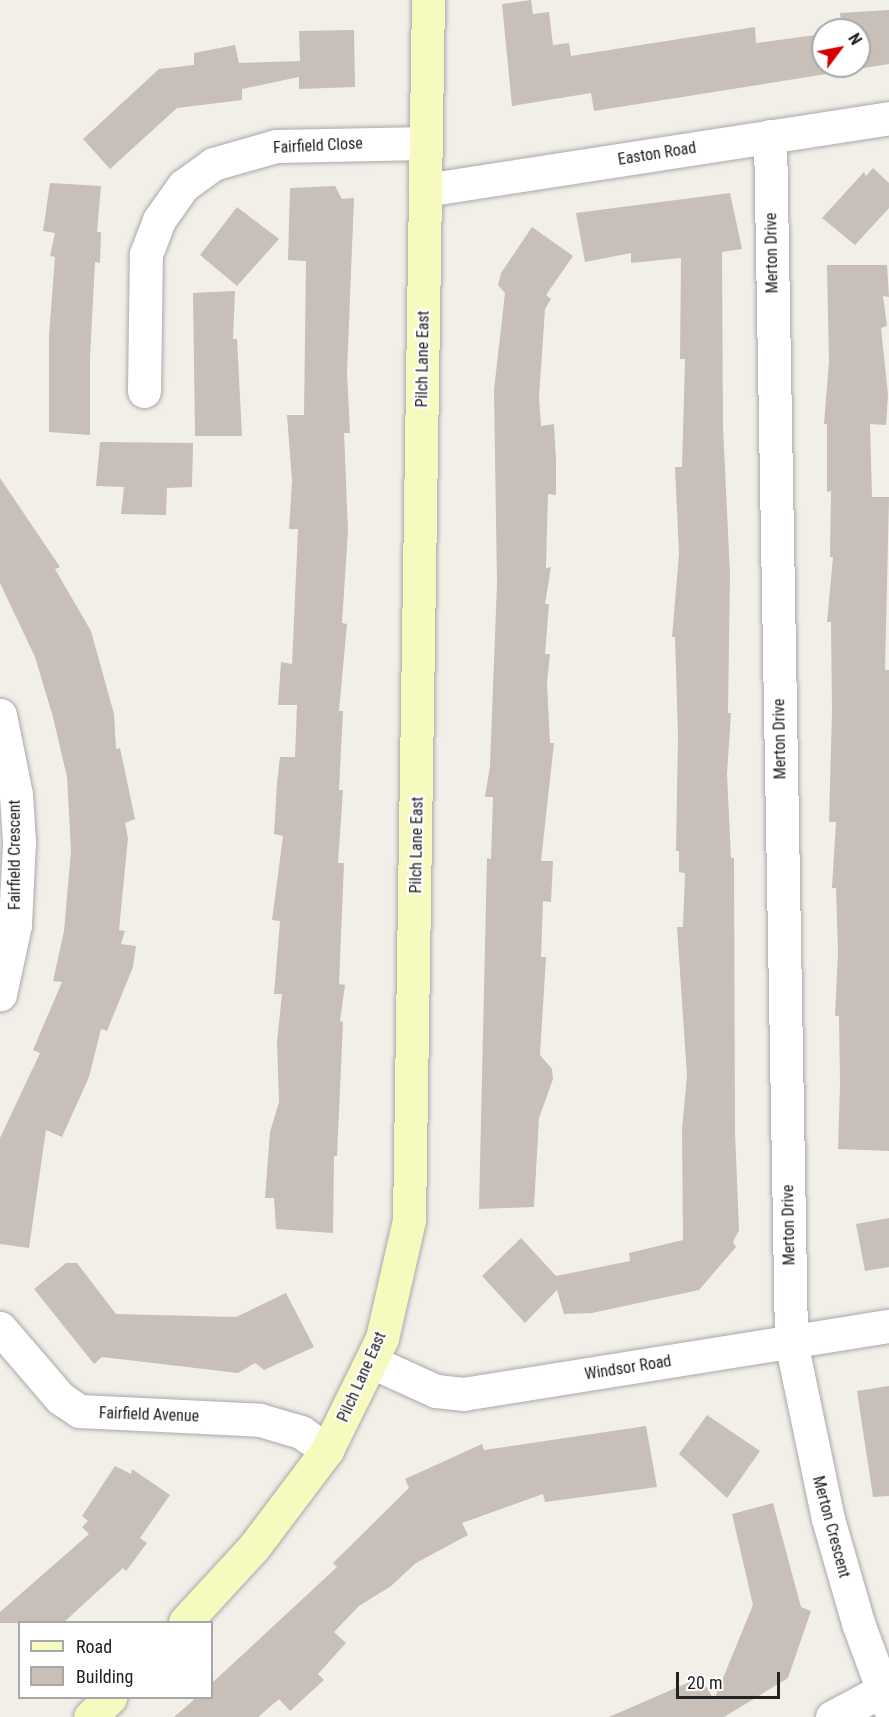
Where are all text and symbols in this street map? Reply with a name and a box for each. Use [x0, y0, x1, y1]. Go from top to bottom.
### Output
north arrow [811, 18, 871, 78]
text: N [844, 30, 866, 48]
street label: Fairfield Close [273, 134, 363, 158]
street label: Easton Road [616, 138, 698, 170]
street label: Merton Drive [762, 212, 782, 294]
street label: Pilch Lane East [413, 310, 433, 408]
street label: Merton Drive [770, 698, 790, 780]
street label: Pilch Lane East [407, 796, 427, 894]
street label: Fairfield Crescent [5, 800, 25, 910]
street label: Merton Drive [779, 1184, 799, 1266]
street label: Pilch Lane East [334, 1329, 390, 1425]
street label: Windsor Road [583, 1352, 673, 1384]
street label: Fairfield Avenue [99, 1404, 199, 1426]
street label: Merton Crescent [808, 1474, 854, 1580]
legend [18, 1621, 213, 1699]
text: Road [76, 1636, 112, 1657]
scale bar [679, 1660, 782, 1698]
text: Building [76, 1666, 133, 1687]
text: 20 m [687, 1672, 722, 1693]

